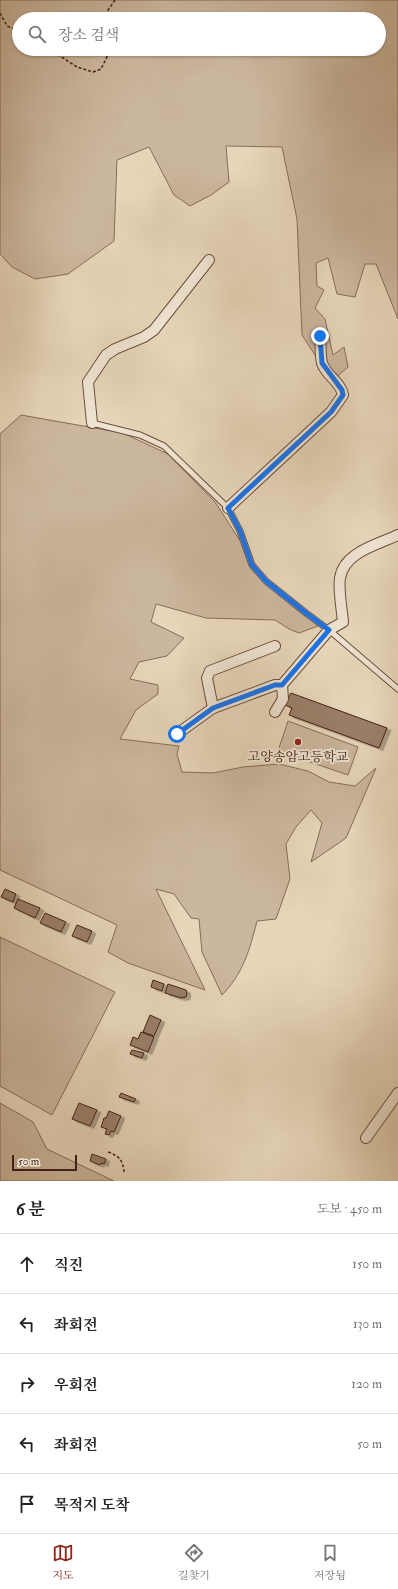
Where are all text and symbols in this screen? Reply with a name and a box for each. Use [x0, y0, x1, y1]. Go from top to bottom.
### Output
search box [12, 12, 386, 56]
icon: search [26, 23, 48, 45]
text: 장소 검색 [58, 26, 119, 45]
route end [311, 327, 329, 345]
route start [168, 725, 186, 743]
marker: 고양송암고등학교 [293, 737, 303, 747]
place label: 고양송암고등학교 [248, 749, 349, 765]
scale bar [12, 1153, 77, 1172]
text: 50 m [18, 1155, 39, 1168]
text: 6 분 [16, 1199, 45, 1220]
text: 도보 · 450 m [317, 1201, 382, 1217]
icon: ahead [16, 1253, 38, 1275]
text: 직진 [54, 1256, 83, 1275]
text: 150 m [352, 1256, 382, 1272]
icon: left [16, 1313, 38, 1335]
text: 좌회전 [54, 1316, 97, 1335]
text: 130 m [353, 1316, 382, 1332]
icon: right [16, 1373, 38, 1395]
text: 우회전 [54, 1376, 97, 1395]
text: 120 m [351, 1376, 382, 1392]
icon: left [16, 1433, 38, 1455]
text: 좌회전 [54, 1436, 97, 1455]
text: 50 m [357, 1436, 382, 1452]
icon: arrive [16, 1493, 38, 1515]
text: 목적지 도착 [54, 1496, 130, 1515]
tab: 지도 [52, 1542, 74, 1582]
tab: 길찾기 [178, 1542, 210, 1582]
tab: 저장됨 [314, 1542, 346, 1582]

